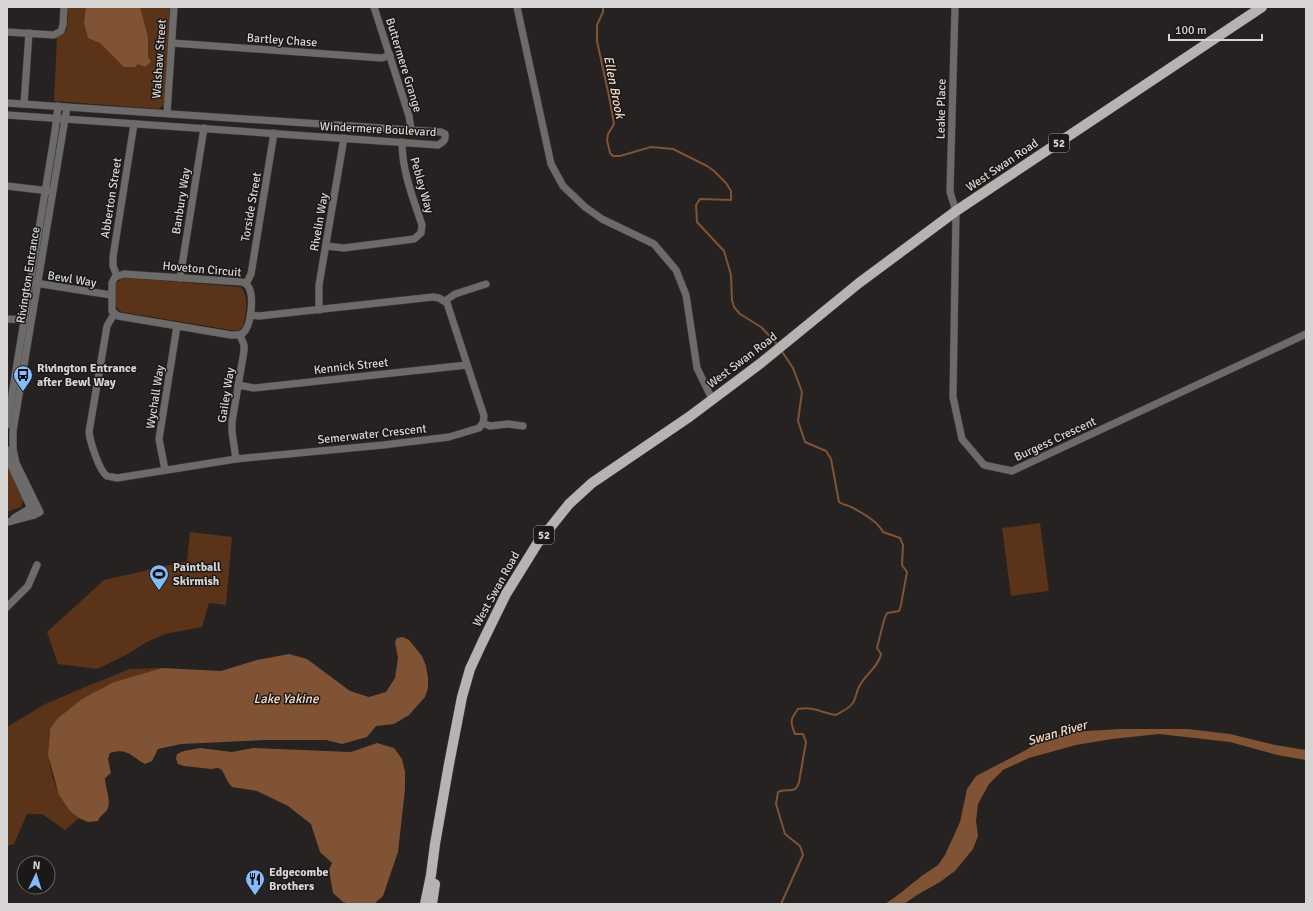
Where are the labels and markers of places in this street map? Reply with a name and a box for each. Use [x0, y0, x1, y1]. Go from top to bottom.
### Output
place label: Rivington Entrance after Bewl Way [37, 361, 137, 390]
bus stop icon: Rivington Entrance after Bewl Way [12, 364, 34, 392]
place label: Paintball Skirmish [173, 560, 221, 589]
sports icon: Paintball Skirmish [148, 563, 170, 591]
place label: Edgecombe Brothers [269, 865, 329, 894]
restaurant icon: Edgecombe Brothers [244, 868, 266, 896]

